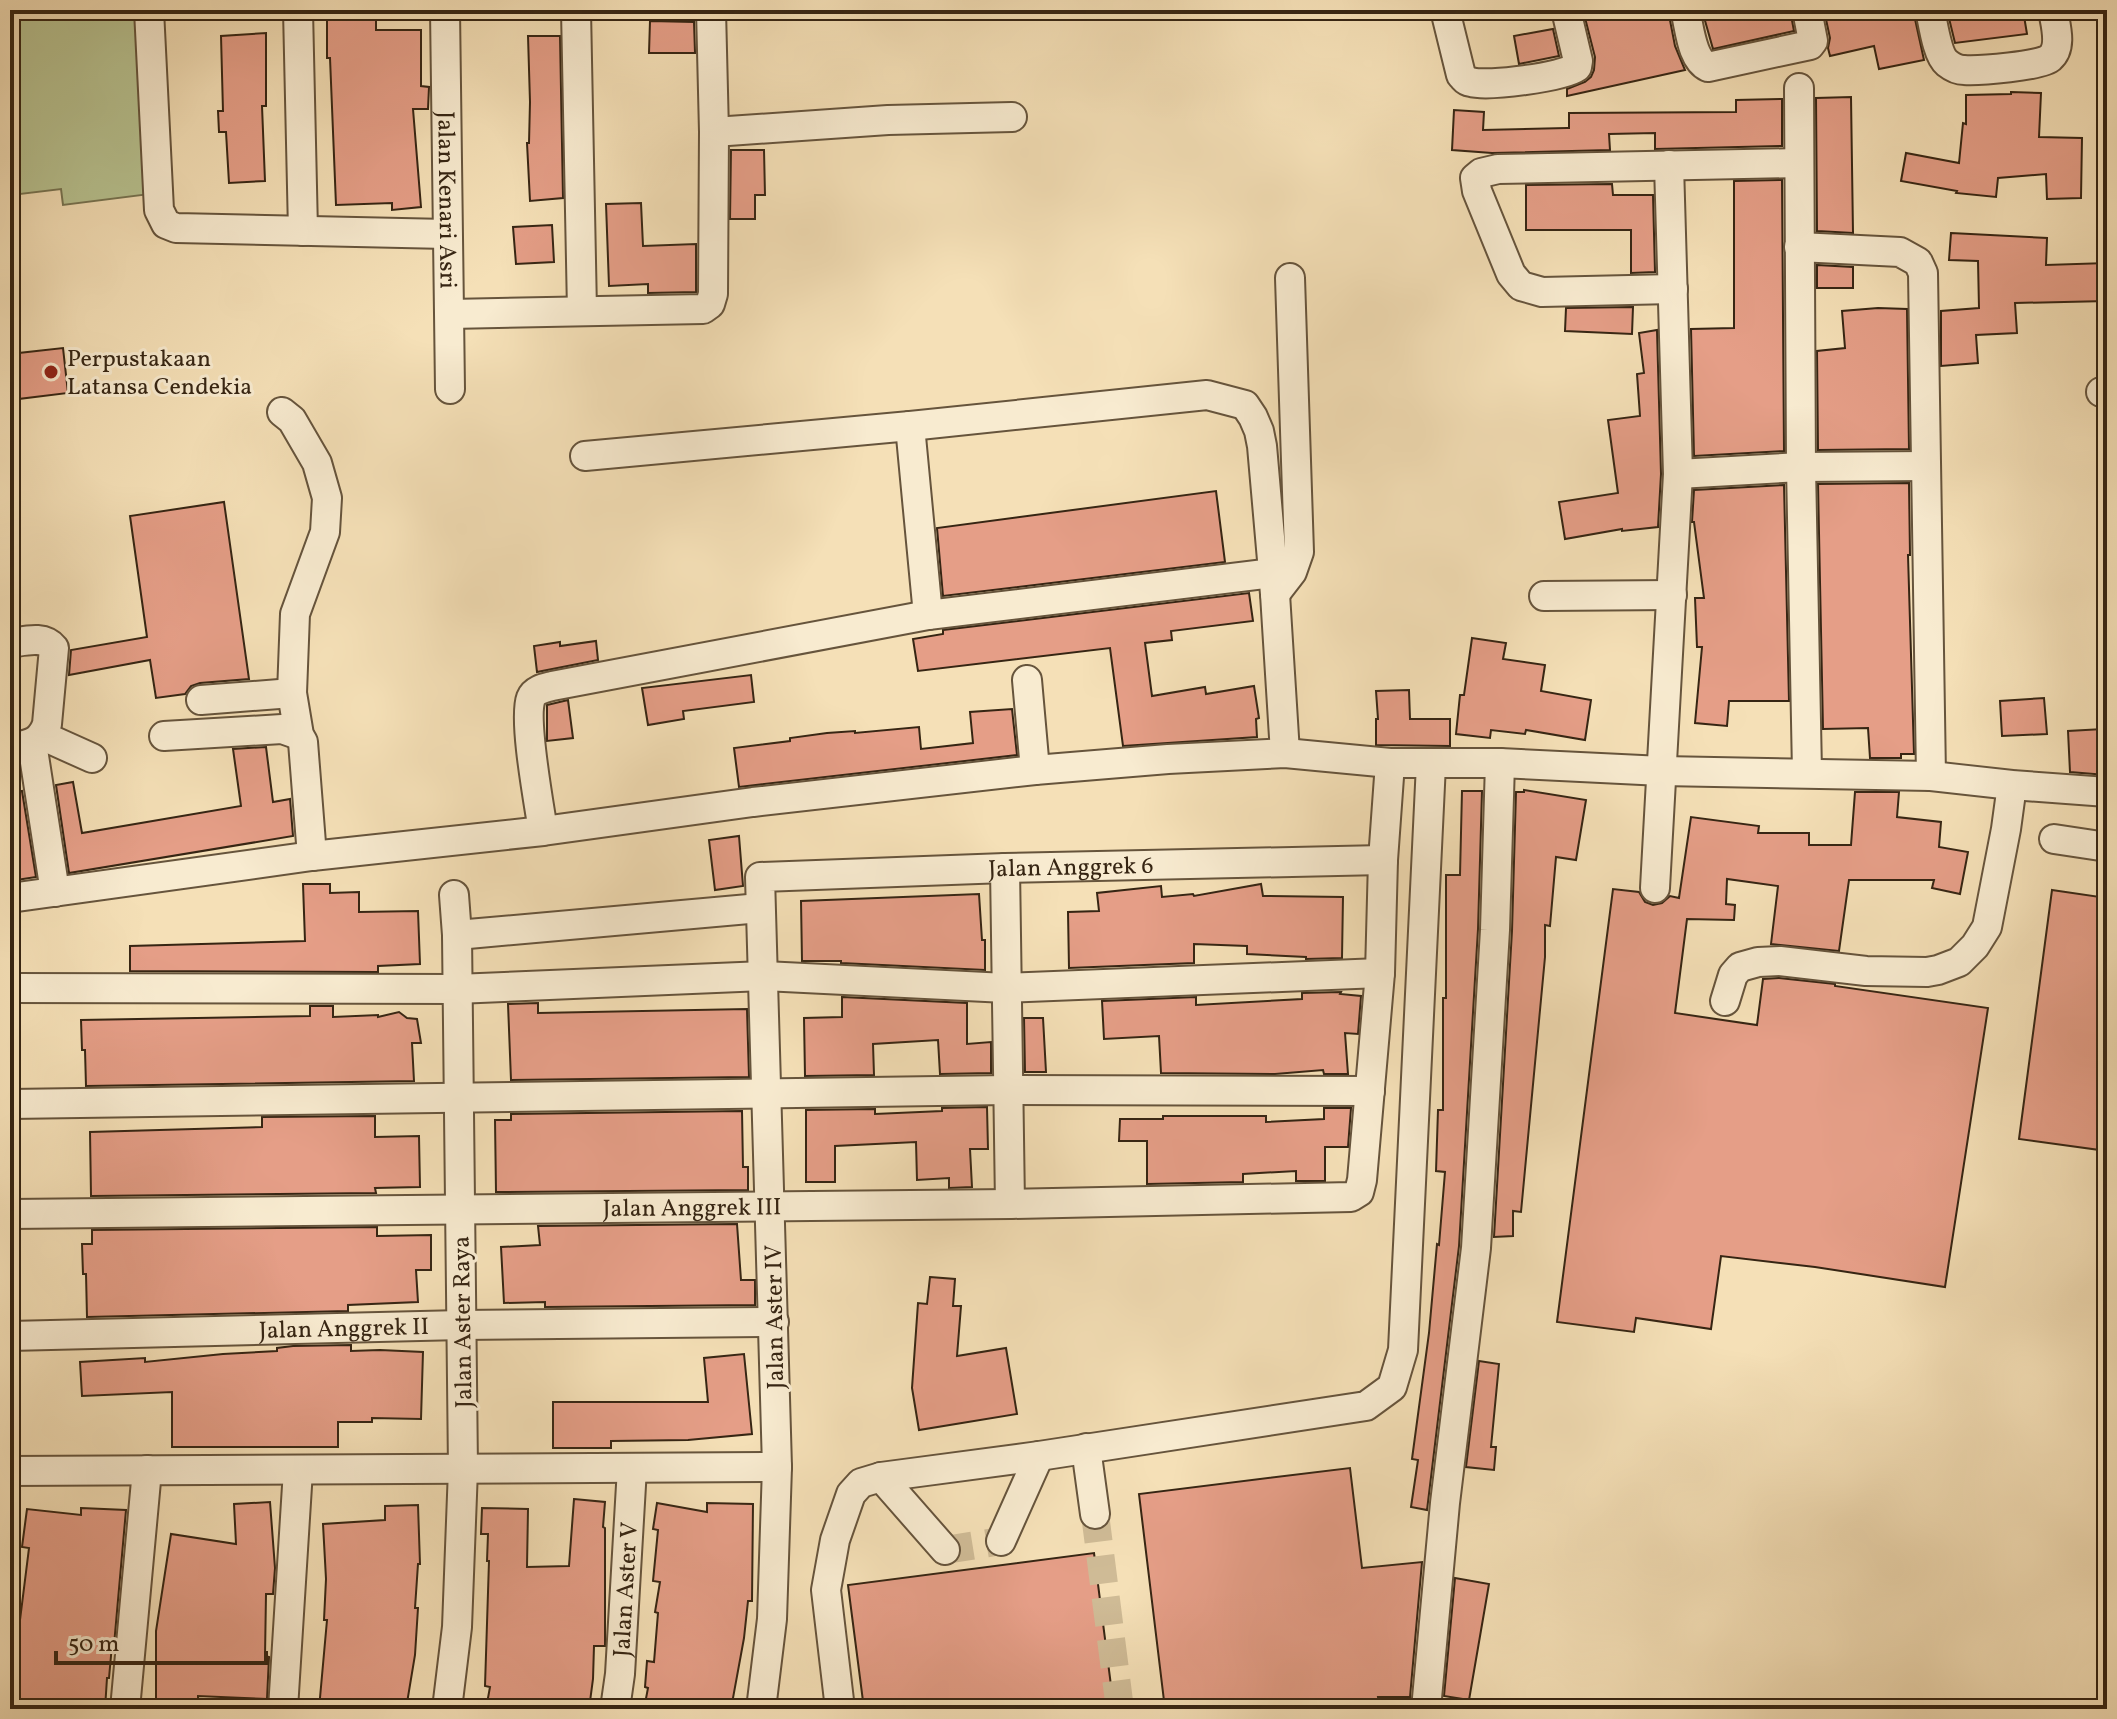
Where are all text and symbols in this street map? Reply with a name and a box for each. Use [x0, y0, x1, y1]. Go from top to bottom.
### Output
street label: Jalan Kenari Asri [427, 111, 464, 289]
place label: Perpustakaan Latansa Cendekia [67, 343, 252, 405]
marker: Perpustakaan Latansa Cendekia [42, 363, 60, 381]
street label: Jalan Anggrek 6 [988, 850, 1154, 888]
street label: Jalan Anggrek III [602, 1191, 782, 1227]
street label: Jalan Aster Raya [445, 1236, 483, 1408]
street label: Jalan Aster IV [758, 1244, 794, 1390]
street label: Jalan Anggrek II [258, 1311, 429, 1349]
street label: Jalan Aster V [606, 1521, 648, 1658]
scale bar [56, 1615, 266, 1665]
text: 50 m [68, 1628, 120, 1662]

